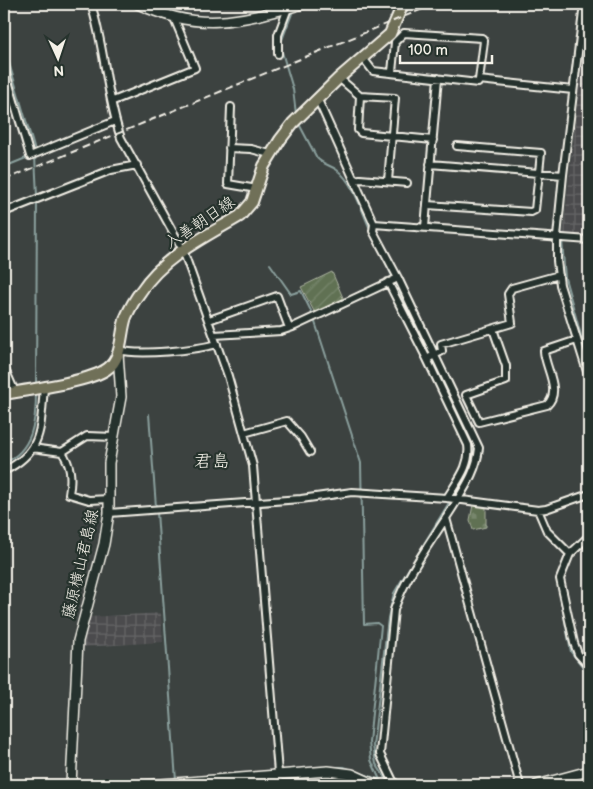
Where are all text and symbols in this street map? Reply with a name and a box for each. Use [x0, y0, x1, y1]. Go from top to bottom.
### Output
north arrow [32, 32, 82, 82]
scale bar [400, 32, 493, 64]
text: 100 m [408, 41, 448, 60]
text: N [53, 62, 64, 79]
street label: 入善朝日線 [162, 193, 238, 253]
district label: 君島 [194, 451, 230, 472]
street label: 藤原横山君島線 [59, 507, 103, 621]

